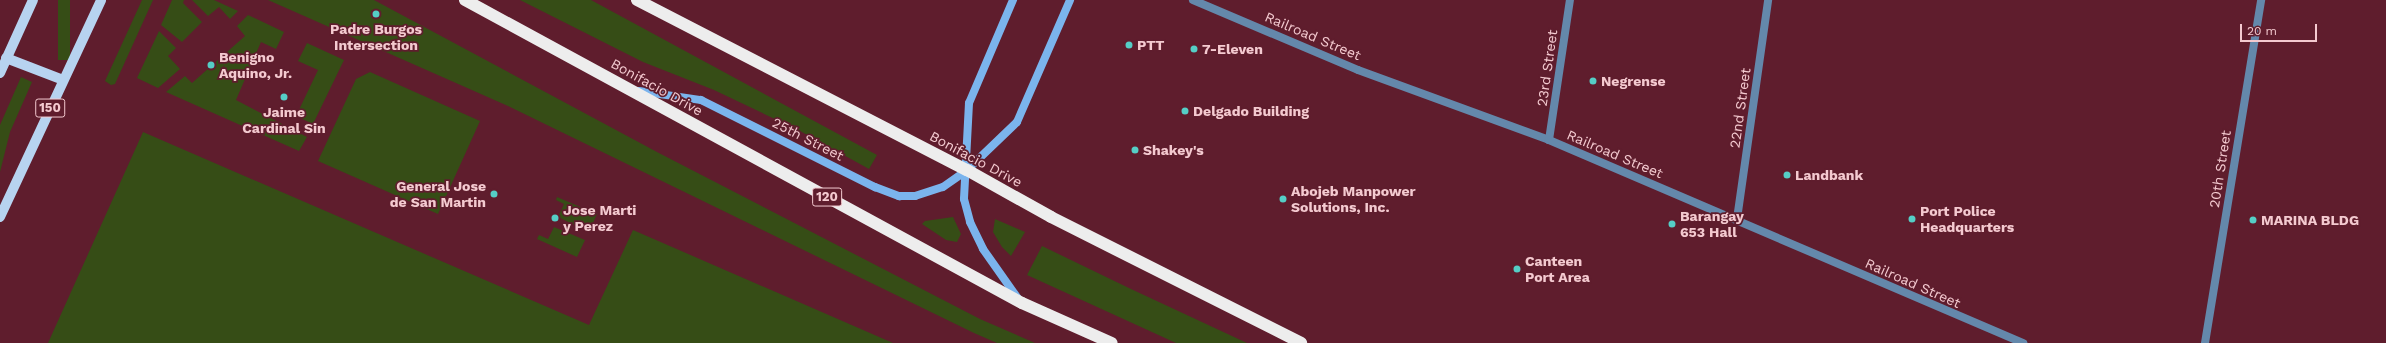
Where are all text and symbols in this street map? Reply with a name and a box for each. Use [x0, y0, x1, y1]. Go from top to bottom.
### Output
street label: Railroad Street [1262, 8, 1364, 64]
marker: Padre Burgos Intersection [371, 9, 381, 19]
scale bar [2242, 16, 2319, 42]
place label: Padre Burgos Intersection [330, 21, 422, 54]
text: 20 m [2247, 24, 2277, 38]
street label: 23rd Street [1533, 28, 1561, 108]
place label: PTT [1137, 37, 1164, 53]
marker: PTT [1124, 40, 1134, 50]
place label: 7-Eleven [1202, 41, 1263, 57]
marker: 7-Eleven [1189, 44, 1199, 54]
place label: Benigno Aquino, Jr. [219, 49, 292, 82]
street label: Bonifacio Drive [608, 55, 706, 119]
marker: Benigno Aquino, Jr. [206, 60, 216, 70]
street label: 22nd Street [1726, 67, 1754, 149]
place label: Negrense [1601, 73, 1666, 89]
marker: Negrense [1588, 76, 1598, 86]
marker: Jaime Cardinal Sin [279, 92, 289, 102]
road number: 150 [35, 97, 65, 119]
place label: Delgado Building [1193, 103, 1309, 119]
place label: Jaime Cardinal Sin [242, 104, 326, 136]
marker: Delgado Building [1180, 106, 1190, 116]
street label: 25th Street [770, 114, 846, 164]
street label: Railroad Street [1564, 126, 1666, 182]
street label: Bonifacio Drive [927, 128, 1025, 190]
street label: 20th Street [2206, 129, 2234, 209]
place label: Shakey's [1143, 142, 1204, 158]
marker: Shakey's [1130, 145, 1140, 155]
place label: Landbank [1795, 167, 1863, 183]
marker: Landbank [1782, 170, 1792, 180]
place label: General Jose de San Martin [390, 178, 486, 210]
place label: Abojeb Manpower Solutions, Inc. [1291, 183, 1416, 216]
road number: 120 [812, 186, 842, 208]
marker: General Jose de San Martin [489, 189, 499, 199]
marker: Abojeb Manpower Solutions, Inc. [1278, 194, 1288, 204]
place label: Jose Marti y Perez [563, 202, 636, 234]
place label: Port Police Headquarters [1920, 203, 2014, 236]
place label: Barangay 653 Hall [1680, 208, 1744, 240]
place label: MARINA BLDG [2261, 212, 2359, 228]
marker: Jose Marti y Perez [550, 213, 560, 223]
marker: Port Police Headquarters [1907, 214, 1917, 224]
marker: MARINA BLDG [2248, 215, 2258, 225]
marker: Barangay 653 Hall [1667, 219, 1677, 229]
place label: Canteen Port Area [1525, 253, 1590, 286]
street label: Railroad Street [1863, 254, 1963, 312]
marker: Canteen Port Area [1512, 264, 1522, 274]

